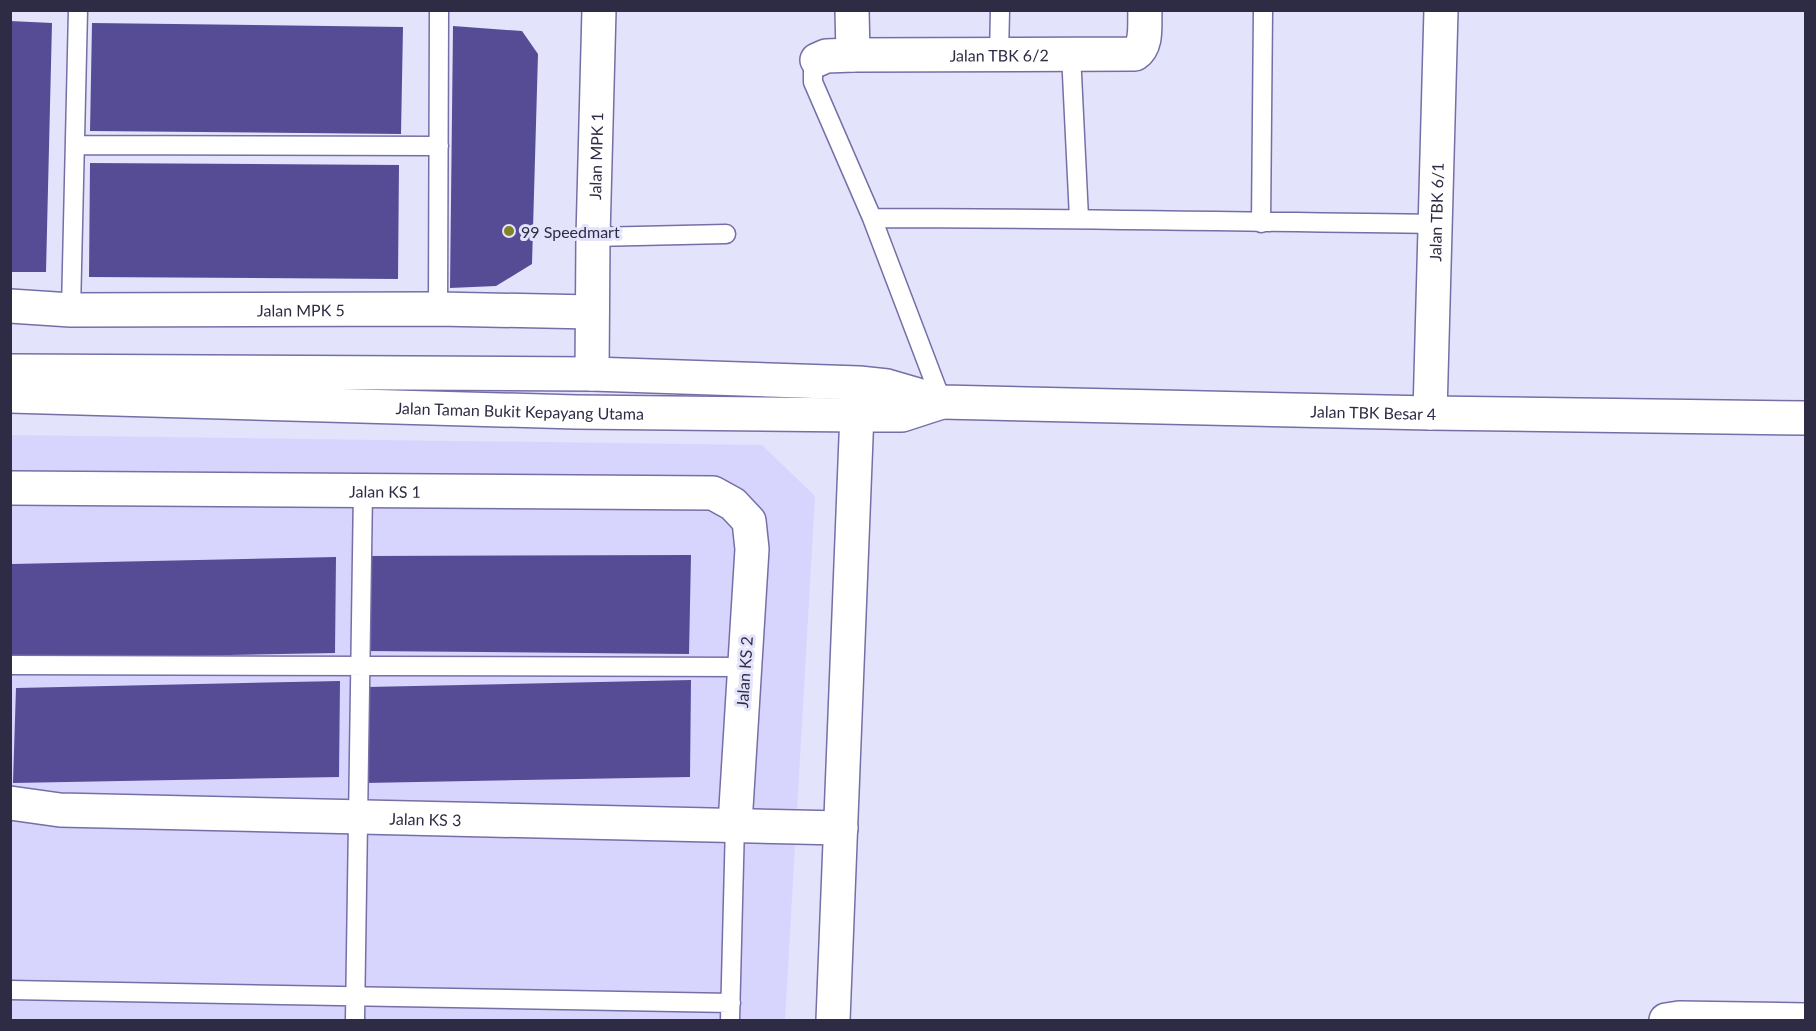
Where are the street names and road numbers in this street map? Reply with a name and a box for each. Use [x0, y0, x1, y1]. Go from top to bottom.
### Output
street label: Jalan TBK 6/2 [950, 45, 1049, 64]
street label: Jalan MPK 1 [584, 112, 606, 200]
street label: Jalan TBK 6/1 [1425, 162, 1446, 262]
street label: Jalan MPK 5 [257, 300, 345, 319]
street label: Jalan Taman Bukit Kepayang Utama [395, 397, 644, 422]
street label: Jalan TBK Besar 4 [1310, 401, 1436, 423]
street label: Jalan KS 1 [349, 481, 421, 500]
street label: Jalan KS 2 [732, 636, 756, 708]
street label: Jalan KS 3 [389, 808, 462, 829]

